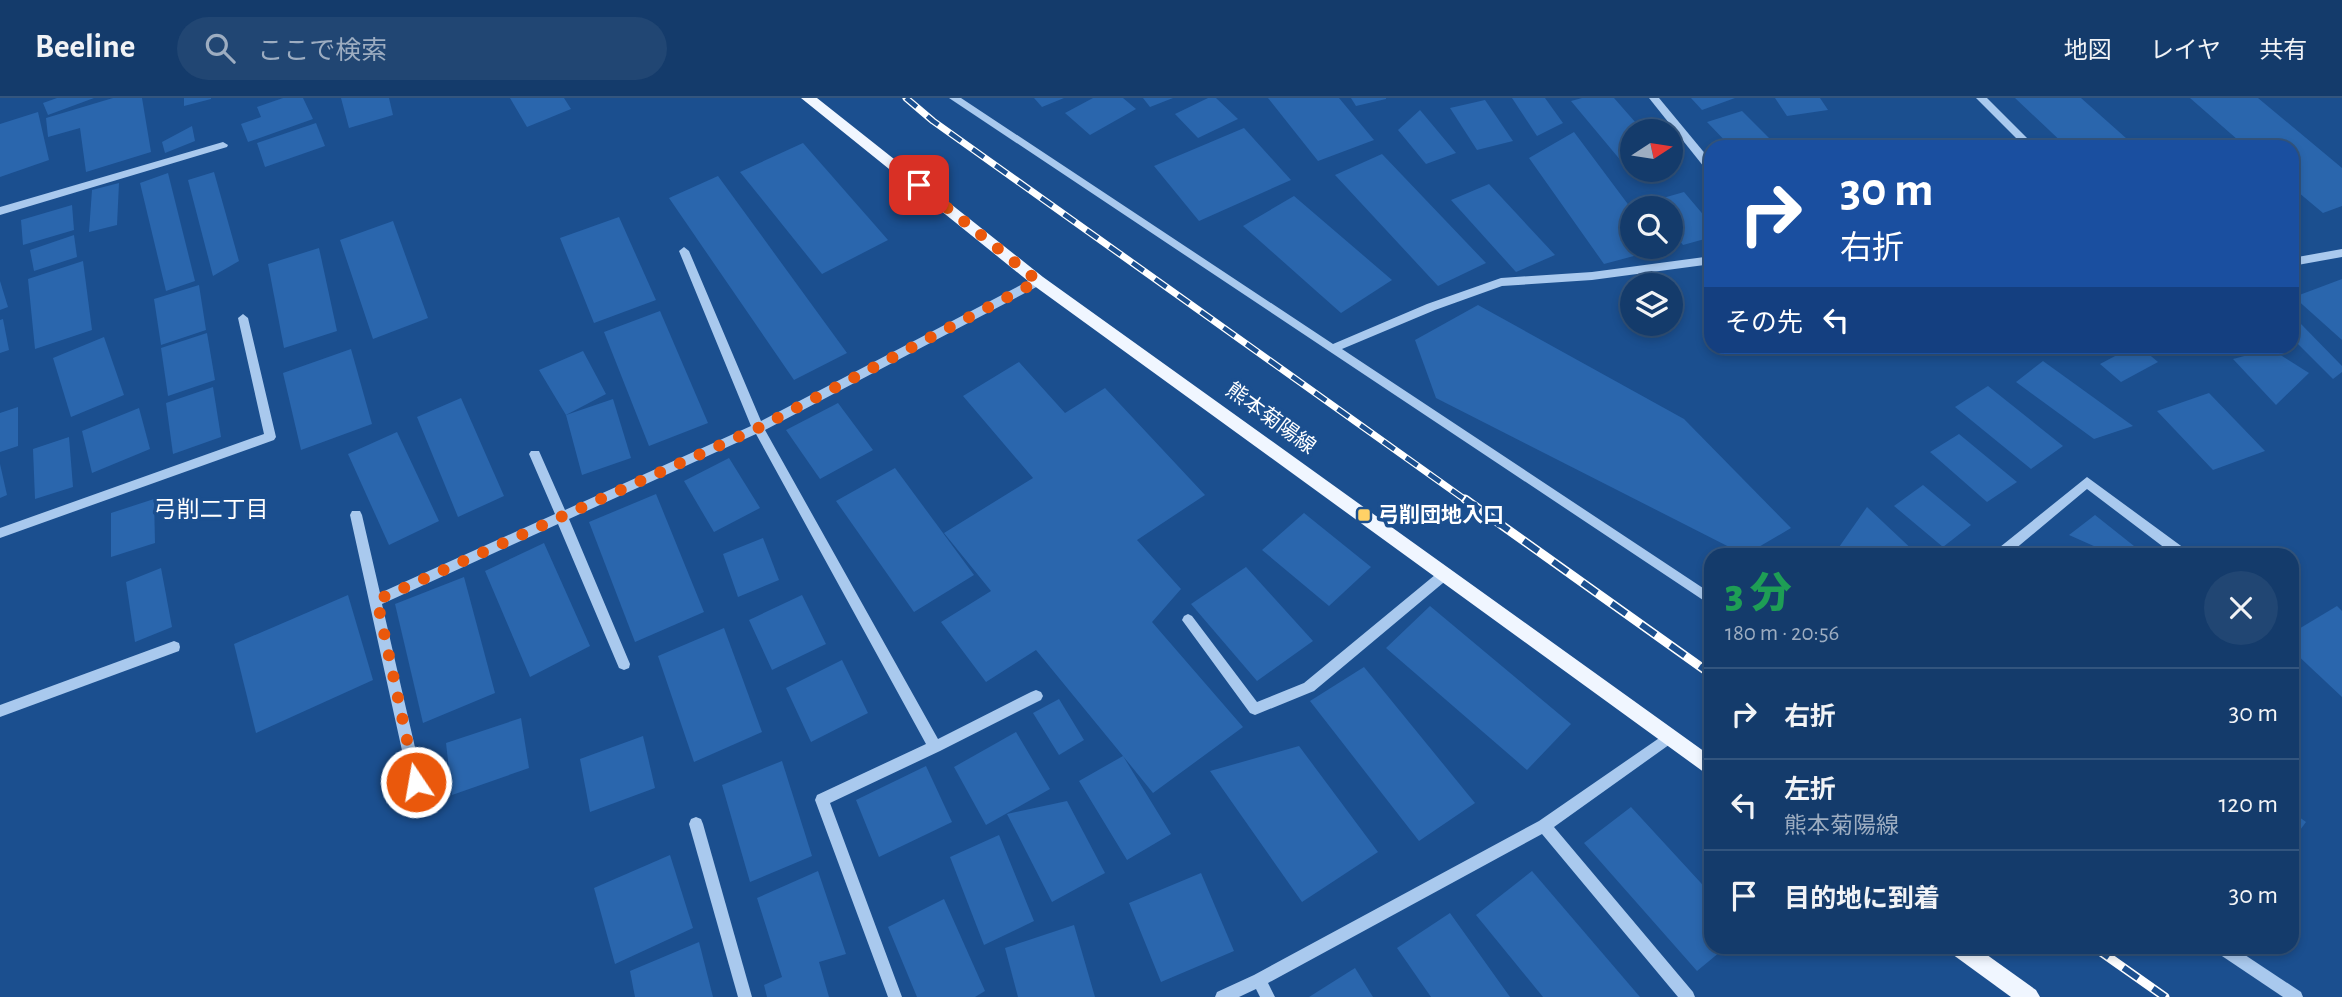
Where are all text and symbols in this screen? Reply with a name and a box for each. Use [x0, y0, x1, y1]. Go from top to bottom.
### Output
search box [177, 17, 667, 80]
icon: search [201, 29, 239, 67]
text: Beeline [35, 31, 135, 64]
text: ここで検索 [257, 38, 387, 64]
text: 地図 [2064, 39, 2112, 63]
text: レイヤ [2150, 39, 2221, 63]
text: 共有 [2259, 39, 2307, 63]
north arrow [1620, 119, 1684, 182]
map controls [1620, 119, 1683, 336]
pin [889, 155, 949, 215]
icon: arrive [900, 166, 938, 204]
text: 30 m [1840, 166, 1934, 215]
icon: right [1725, 168, 1816, 259]
button: search [1620, 196, 1683, 259]
text: 右折 [1840, 232, 1904, 264]
button: layers [1620, 273, 1683, 336]
icon: left [1817, 301, 1855, 339]
text: その先 [1725, 310, 1803, 336]
street label: 熊本菊陽線 [1222, 378, 1320, 458]
district label: 弓削二丁目 [154, 497, 269, 522]
place label: 弓削団地入口 [1378, 504, 1504, 526]
marker: 弓削団地入口 [1356, 507, 1372, 523]
button: close [2204, 571, 2278, 645]
text: 3 分 [1725, 573, 1792, 615]
text: 180 m · 20:56 [1725, 622, 1839, 645]
icon: right [1725, 695, 1763, 733]
text: 30 m [2228, 700, 2278, 726]
text: 右折 [1784, 704, 1836, 730]
position arrow [379, 745, 453, 819]
text: 左折 [1784, 777, 1836, 803]
icon: left [1725, 786, 1763, 824]
text: 120 m [2218, 791, 2278, 817]
text: 熊本菊陽線 [1784, 815, 1899, 838]
icon: arrive [1725, 877, 1763, 915]
text: 30 m [2228, 882, 2278, 908]
text: 目的地に到着 [1784, 886, 1940, 912]

